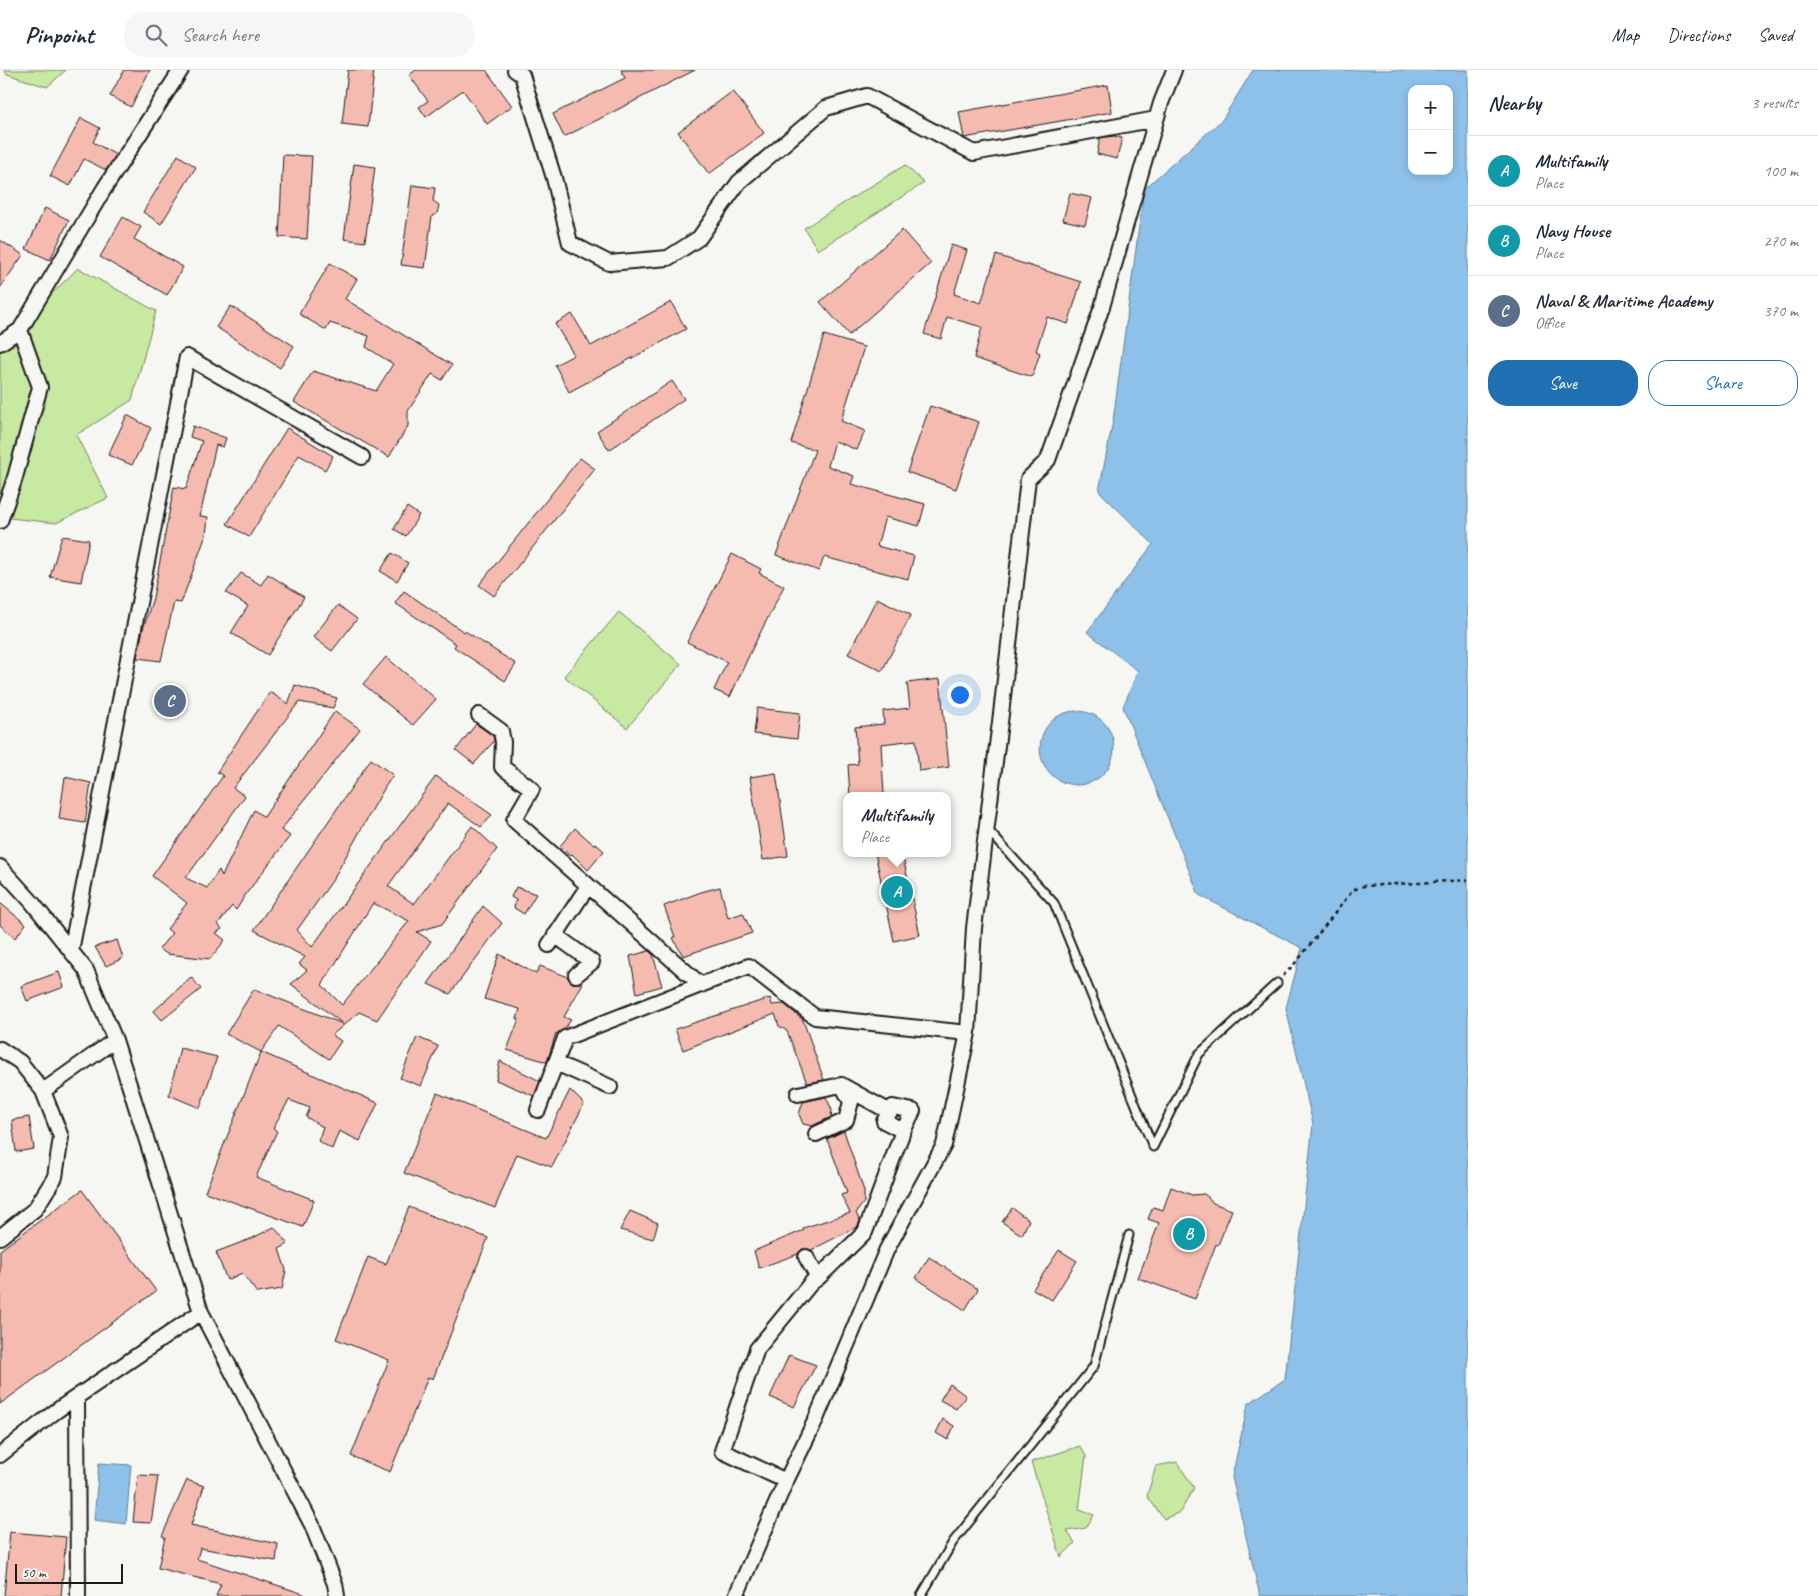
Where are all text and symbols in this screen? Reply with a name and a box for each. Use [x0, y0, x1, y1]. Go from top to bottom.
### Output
search box [124, 12, 474, 57]
text: Pinpoint [25, 20, 94, 50]
icon: search [142, 21, 170, 49]
text: Search here [182, 23, 259, 47]
text: Map [1612, 24, 1639, 46]
text: Directions [1667, 24, 1730, 46]
text: Saved [1758, 24, 1793, 46]
map controls [1408, 85, 1453, 175]
button: + [1408, 85, 1453, 130]
text: Nearby [1488, 90, 1541, 116]
text: 3 results [1751, 93, 1798, 113]
button: − [1408, 130, 1453, 175]
text: Multifamily [1535, 149, 1607, 173]
text: A [1500, 161, 1508, 181]
text: 100 m [1764, 161, 1798, 181]
text: Place [1535, 173, 1563, 193]
text: Navy House [1535, 219, 1610, 243]
text: B [1500, 231, 1508, 251]
text: 270 m [1764, 231, 1798, 251]
text: Place [1535, 243, 1563, 263]
text: Naval & Maritime Academy [1535, 289, 1713, 313]
text: C [1500, 301, 1508, 321]
text: 370 m [1764, 301, 1798, 321]
text: Office [1535, 313, 1564, 333]
button: Save [1488, 360, 1638, 406]
button: Share [1648, 360, 1798, 406]
pin: C [154, 682, 186, 720]
your location [947, 682, 973, 708]
popup [843, 792, 951, 857]
text: Multifamily [861, 803, 933, 827]
text: Place [861, 827, 889, 847]
pin: A [881, 873, 913, 911]
pin: B [1173, 1215, 1205, 1253]
scale bar [15, 1561, 122, 1584]
text: 50 m [22, 1564, 46, 1581]

